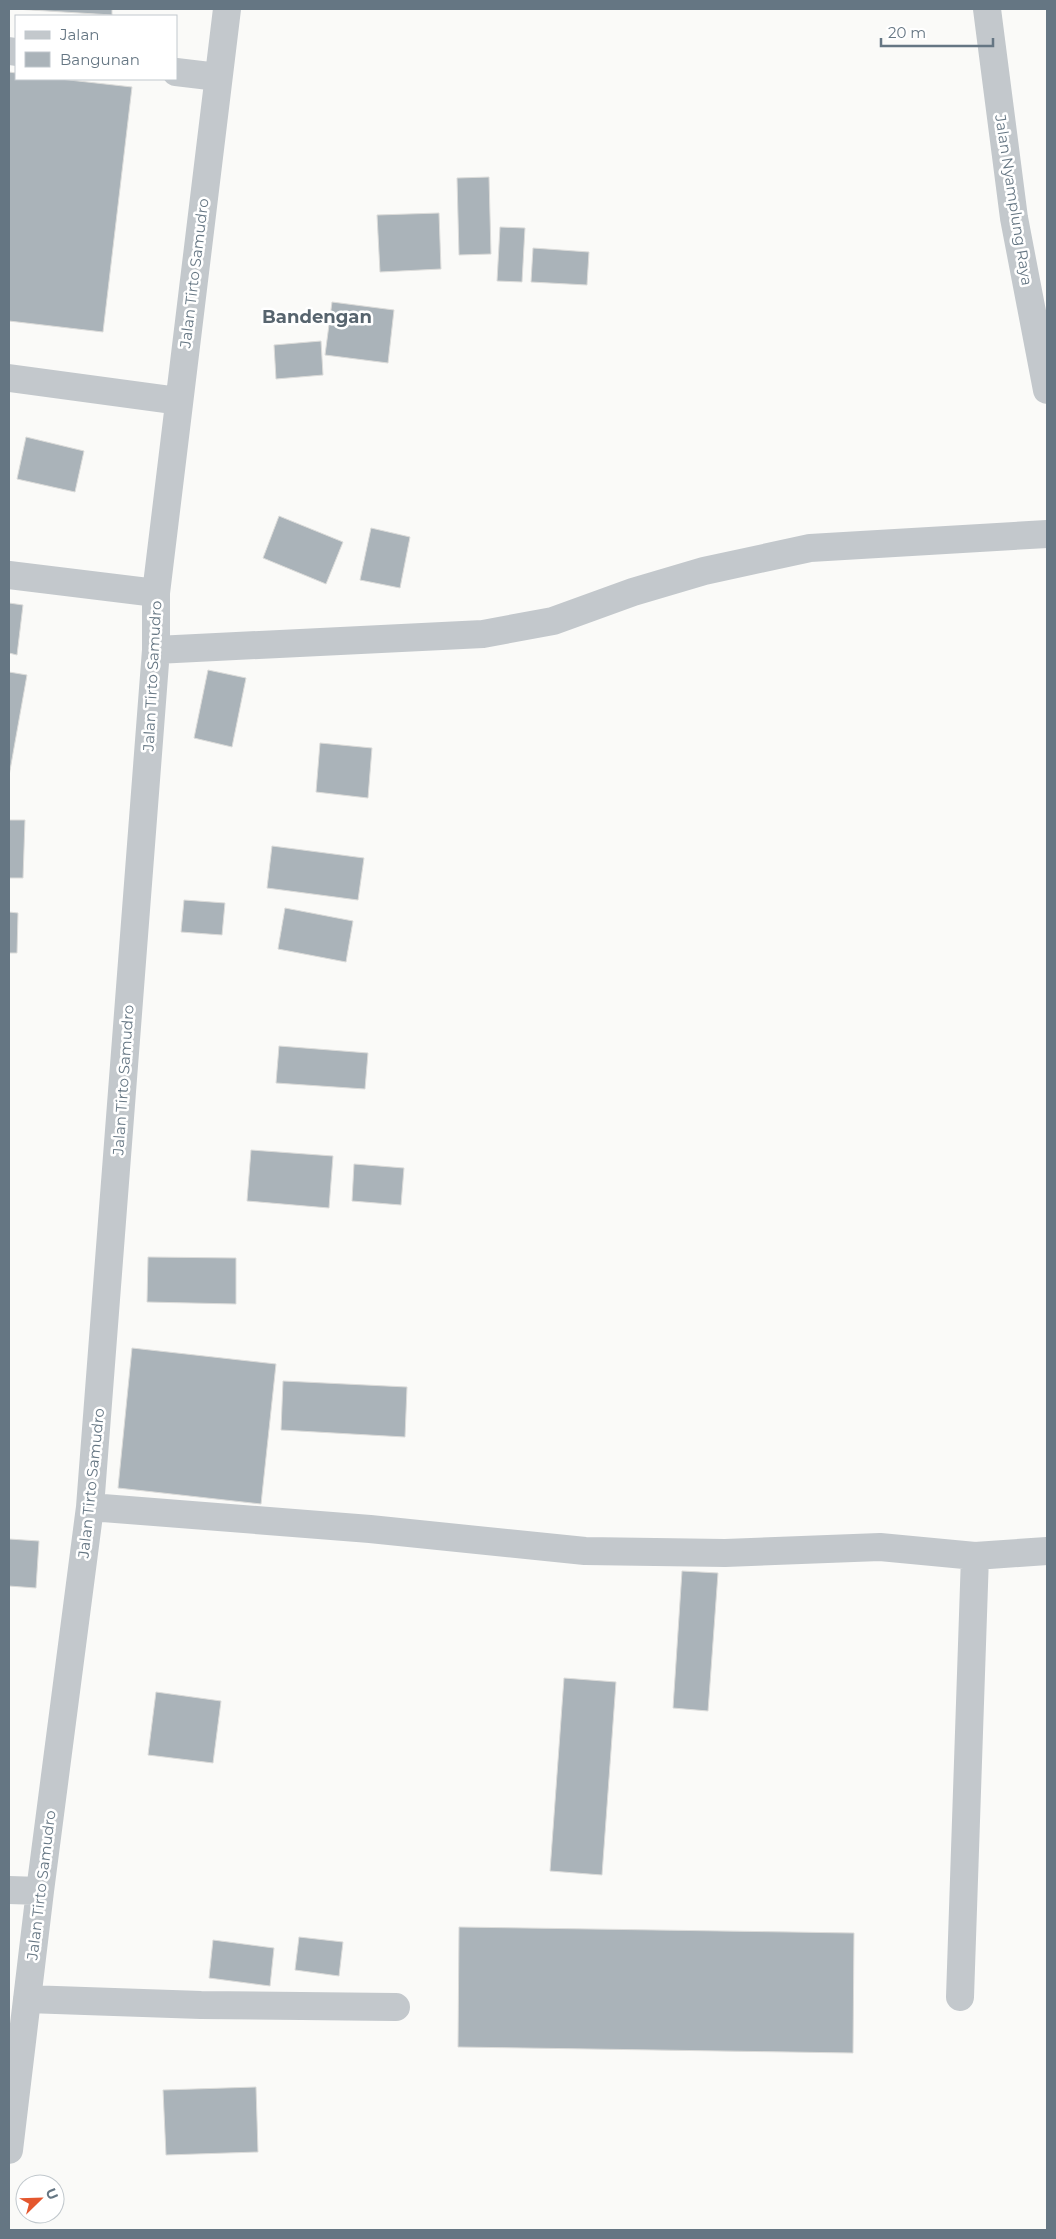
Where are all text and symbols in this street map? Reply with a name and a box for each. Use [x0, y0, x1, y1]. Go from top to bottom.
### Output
legend [15, 15, 178, 80]
scale bar [881, 15, 994, 47]
text: 20 m [888, 23, 926, 42]
text: Jalan [59, 25, 99, 44]
text: Bangunan [60, 50, 140, 69]
street label: Jalan Nyamplung Raya [991, 112, 1037, 287]
street label: Jalan Tirto Samudro [175, 197, 213, 350]
district label: Bandengan [262, 306, 372, 328]
street label: Jalan Tirto Samudro [139, 600, 165, 753]
street label: Jalan Tirto Samudro [108, 1004, 138, 1157]
street label: Jalan Tirto Samudro [74, 1407, 108, 1560]
street label: Jalan Tirto Samudro [22, 1809, 60, 1962]
north arrow [15, 2174, 65, 2224]
text: U [42, 2185, 62, 2203]

